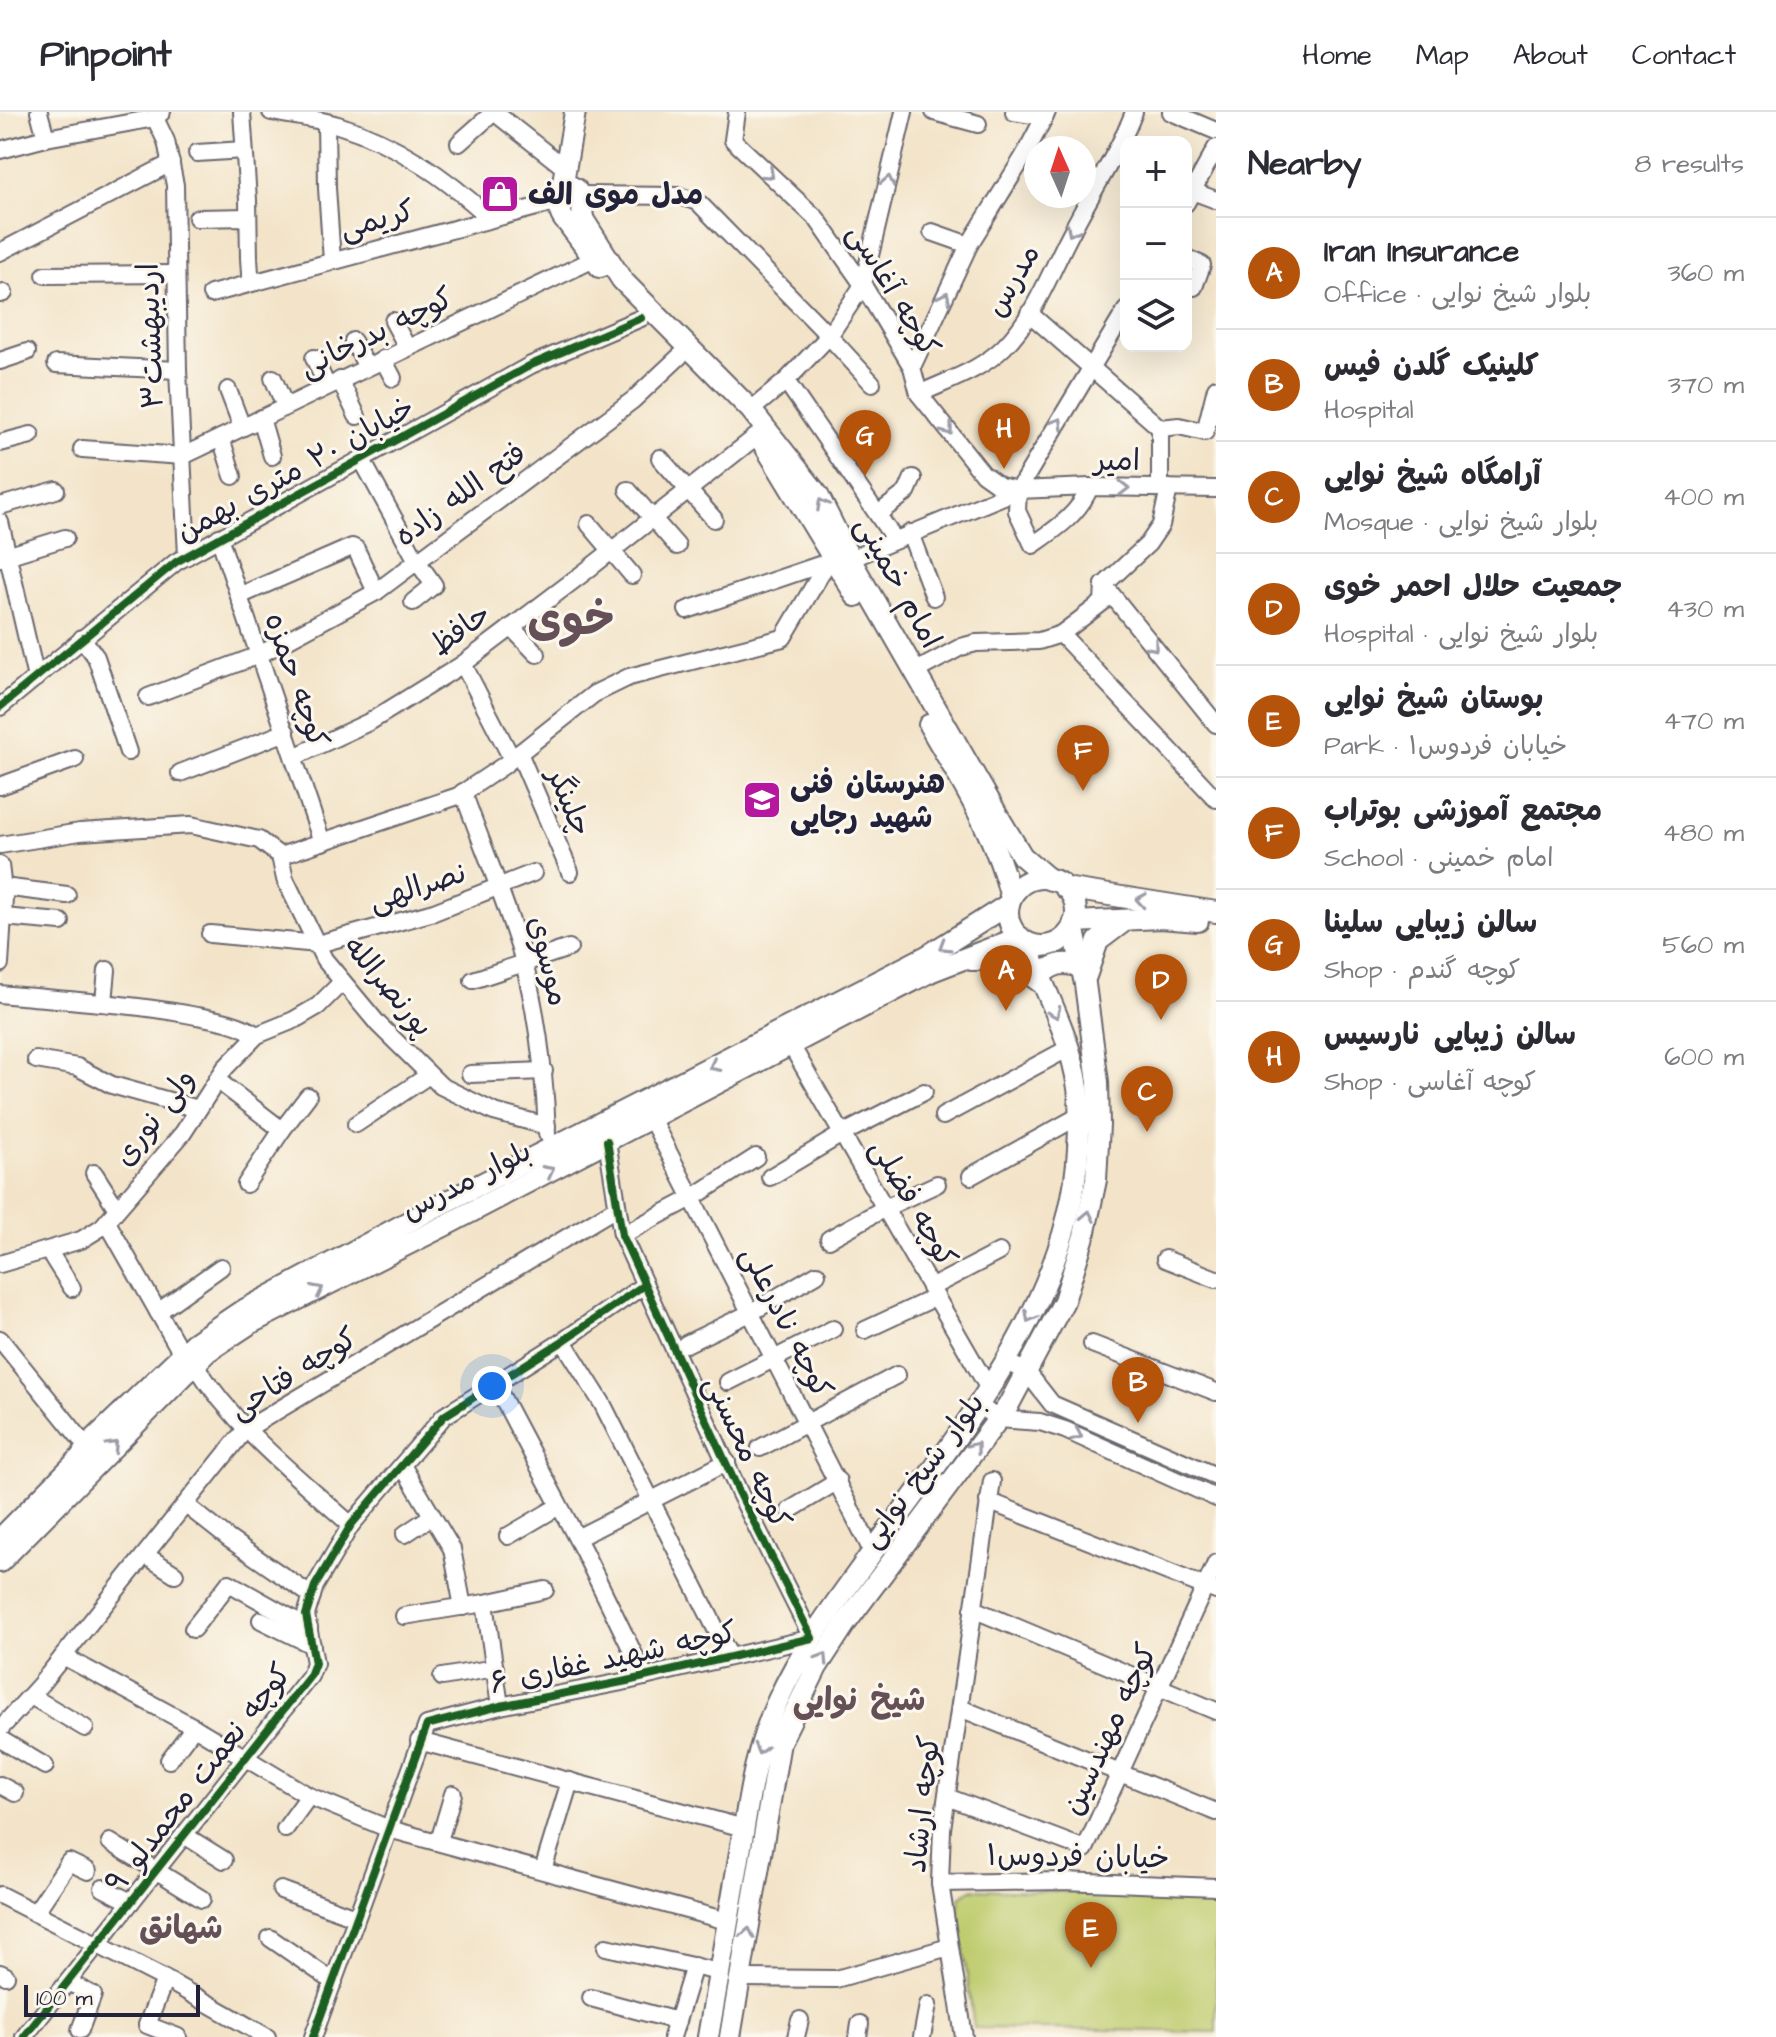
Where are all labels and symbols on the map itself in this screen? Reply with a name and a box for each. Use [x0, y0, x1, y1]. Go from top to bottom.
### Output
north arrow [1024, 136, 1096, 208]
one-way arrow [760, 164, 774, 179]
shop icon: مدل موی الف [479, 173, 521, 215]
place label: مدل موی الف [528, 174, 703, 216]
one-way arrow [879, 175, 896, 189]
street label: کریمی [335, 190, 419, 250]
street label: کوچه آغاسی [837, 216, 949, 365]
one-way arrow [1067, 222, 1082, 237]
street label: مدرس [975, 236, 1051, 325]
street label: اردیبهشت۳ [127, 262, 175, 410]
street label: کوچه بدرخانی [292, 278, 461, 388]
one-way arrow [936, 291, 952, 305]
street label: خیابان ۲۰ متری بهمن [169, 387, 422, 553]
pin: H [978, 403, 1030, 469]
pin: G [839, 410, 891, 476]
one-way arrow [1049, 417, 1064, 432]
one-way arrow [938, 421, 952, 436]
street label: فتح الله زاده [386, 433, 535, 557]
street label: امیر [1091, 440, 1140, 482]
one-way arrow [1118, 479, 1131, 497]
one-way arrow [816, 498, 831, 512]
street label: امام خمینی [845, 509, 952, 656]
district label: خوی [527, 589, 615, 653]
street label: حافظ [422, 593, 500, 666]
street label: کوچه حمزه [253, 607, 339, 754]
one-way arrow [1143, 637, 1158, 651]
pin: F [1057, 725, 1109, 791]
street label: چلینگر [535, 759, 602, 843]
place label: هنرستان فنی شهید رجایی [790, 763, 945, 839]
school or university icon: هنرستان فنی شهید رجایی [741, 779, 783, 821]
street label: نصرالهی [364, 851, 473, 923]
one-way arrow [1134, 892, 1147, 909]
street label: موسوی [517, 912, 579, 1011]
street label: پورنصرالله [334, 927, 443, 1046]
one-way arrow [938, 936, 953, 952]
pin: A [980, 945, 1032, 1011]
pin: D [1135, 954, 1187, 1020]
one-way arrow [1045, 1005, 1061, 1019]
one-way arrow [707, 1057, 722, 1072]
street label: ولی نوری [104, 1060, 205, 1175]
pin: C [1121, 1066, 1173, 1132]
street label: بلوار مدرس [394, 1130, 539, 1232]
street label: کوچه فضلی [859, 1131, 967, 1276]
one-way arrow [541, 1166, 555, 1181]
one-way arrow [1079, 1210, 1096, 1223]
street label: کوچه نادرعلی [730, 1239, 842, 1406]
one-way arrow [309, 1284, 324, 1299]
one-way arrow [1024, 1308, 1040, 1322]
street label: کوچه فتاحی [221, 1318, 366, 1430]
pin: B [1112, 1357, 1164, 1423]
your location [472, 1366, 512, 1406]
street label: کوچه محسنی [693, 1369, 801, 1536]
street label: بلوار شیخ نوایی [850, 1384, 995, 1557]
one-way arrow [1068, 1425, 1083, 1441]
one-way arrow [104, 1441, 118, 1455]
one-way arrow [966, 1441, 980, 1456]
street label: کوچه شهید غفاری ۶ [486, 1611, 741, 1705]
street label: کوچه مهندسین [1052, 1637, 1168, 1822]
one-way arrow [814, 1652, 829, 1667]
street label: کوچه نعمت محمدلو ۹ [96, 1655, 302, 1902]
district label: شیخ نوایی [793, 1678, 925, 1723]
street label: کوچه ارشاد [895, 1733, 951, 1875]
one-way arrow [752, 1742, 769, 1756]
street label: خیابان فردوس۱ [986, 1834, 1170, 1880]
pin: E [1065, 1902, 1117, 1968]
district label: شهانق [139, 1906, 223, 1951]
one-way arrow [739, 1926, 756, 1939]
scale bar [24, 1981, 200, 2017]

